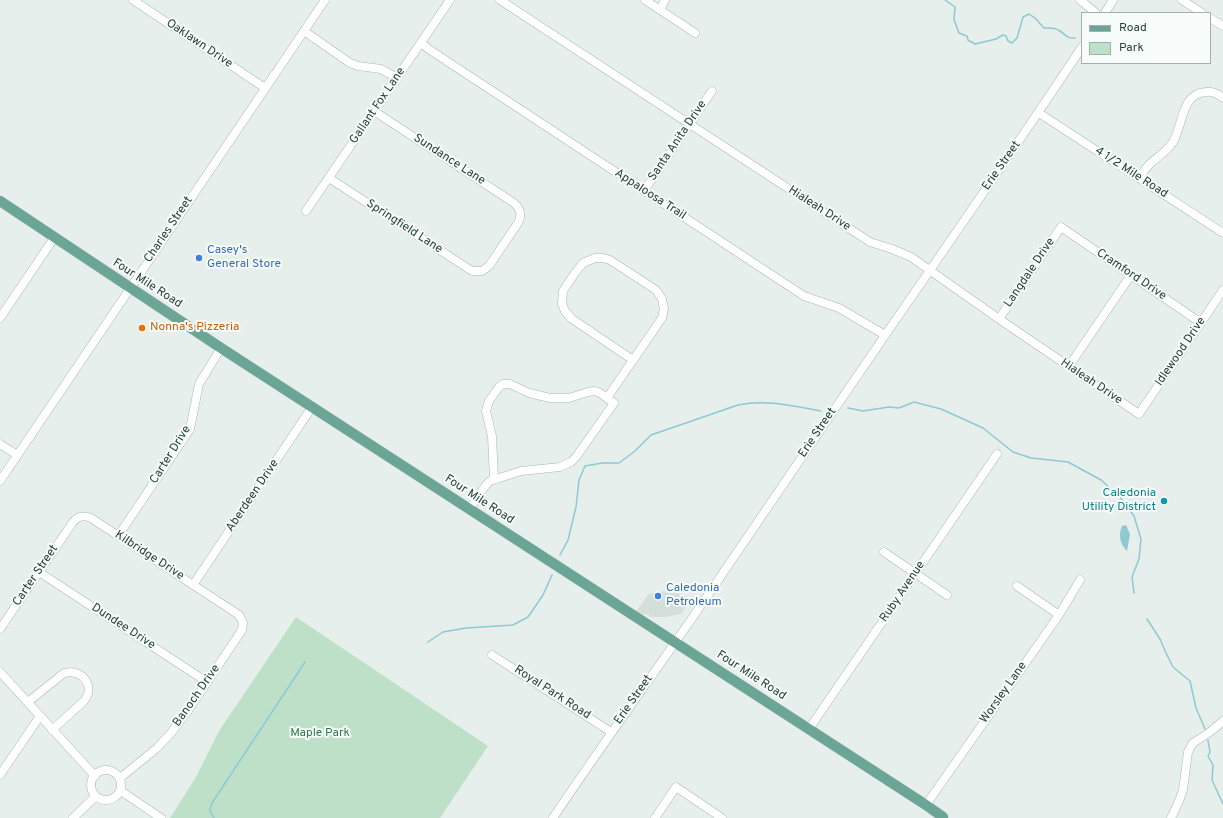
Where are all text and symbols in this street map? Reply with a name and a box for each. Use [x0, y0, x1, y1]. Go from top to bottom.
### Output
legend [1081, 12, 1211, 64]
street label: Oaklawn Drive [163, 16, 235, 72]
text: Road [1119, 20, 1147, 36]
text: Park [1119, 40, 1144, 56]
street label: Gallant Fox Lane [347, 65, 409, 147]
street label: Santa Anita Drive [646, 98, 710, 184]
street label: Sundance Lane [410, 131, 488, 189]
street label: Erie Street [980, 138, 1024, 194]
street label: 4 1/2 Mile Road [1092, 144, 1170, 202]
street label: Appaloosa Trail [612, 167, 688, 223]
street label: Hialeah Drive [785, 183, 853, 235]
street label: Charles Street [142, 194, 196, 266]
street label: Springfield Lane [363, 197, 445, 257]
street label: Langdale Drive [1001, 236, 1059, 310]
place label: Casey's General Store [207, 244, 281, 272]
street label: Cramford Drive [1093, 246, 1169, 304]
marker: Casey's General Store [194, 253, 204, 263]
street label: Four Mile Road [110, 256, 184, 312]
street label: Idlewood Drive [1153, 315, 1209, 389]
place label: Nonna's Pizzeria [150, 321, 239, 335]
marker: Nonna's Pizzeria [137, 323, 147, 333]
street label: Hialeah Drive [1057, 356, 1125, 408]
street label: Erie Street [796, 405, 840, 461]
street label: Carter Drive [147, 423, 195, 487]
street label: Aberdeen Drive [224, 457, 282, 535]
street label: Four Mile Road [442, 472, 516, 528]
place label: Caledonia Utility District [1082, 487, 1156, 515]
marker: Caledonia Utility District [1159, 496, 1169, 506]
street label: Kilbridge Drive [112, 528, 186, 584]
street label: Carter Street [10, 543, 62, 609]
street label: Ruby Avenue [877, 559, 929, 625]
place label: Caledonia Petroleum [666, 582, 722, 610]
marker: Caledonia Petroleum [653, 591, 663, 601]
street label: Dundee Drive [88, 601, 158, 653]
street label: Four Mile Road [714, 648, 788, 704]
street label: Worsley Lane [978, 659, 1030, 727]
street label: Banoch Drive [170, 662, 224, 730]
street label: Royal Park Road [511, 663, 593, 723]
street label: Erie Street [612, 672, 656, 728]
park label: Maple Park [290, 727, 350, 741]

